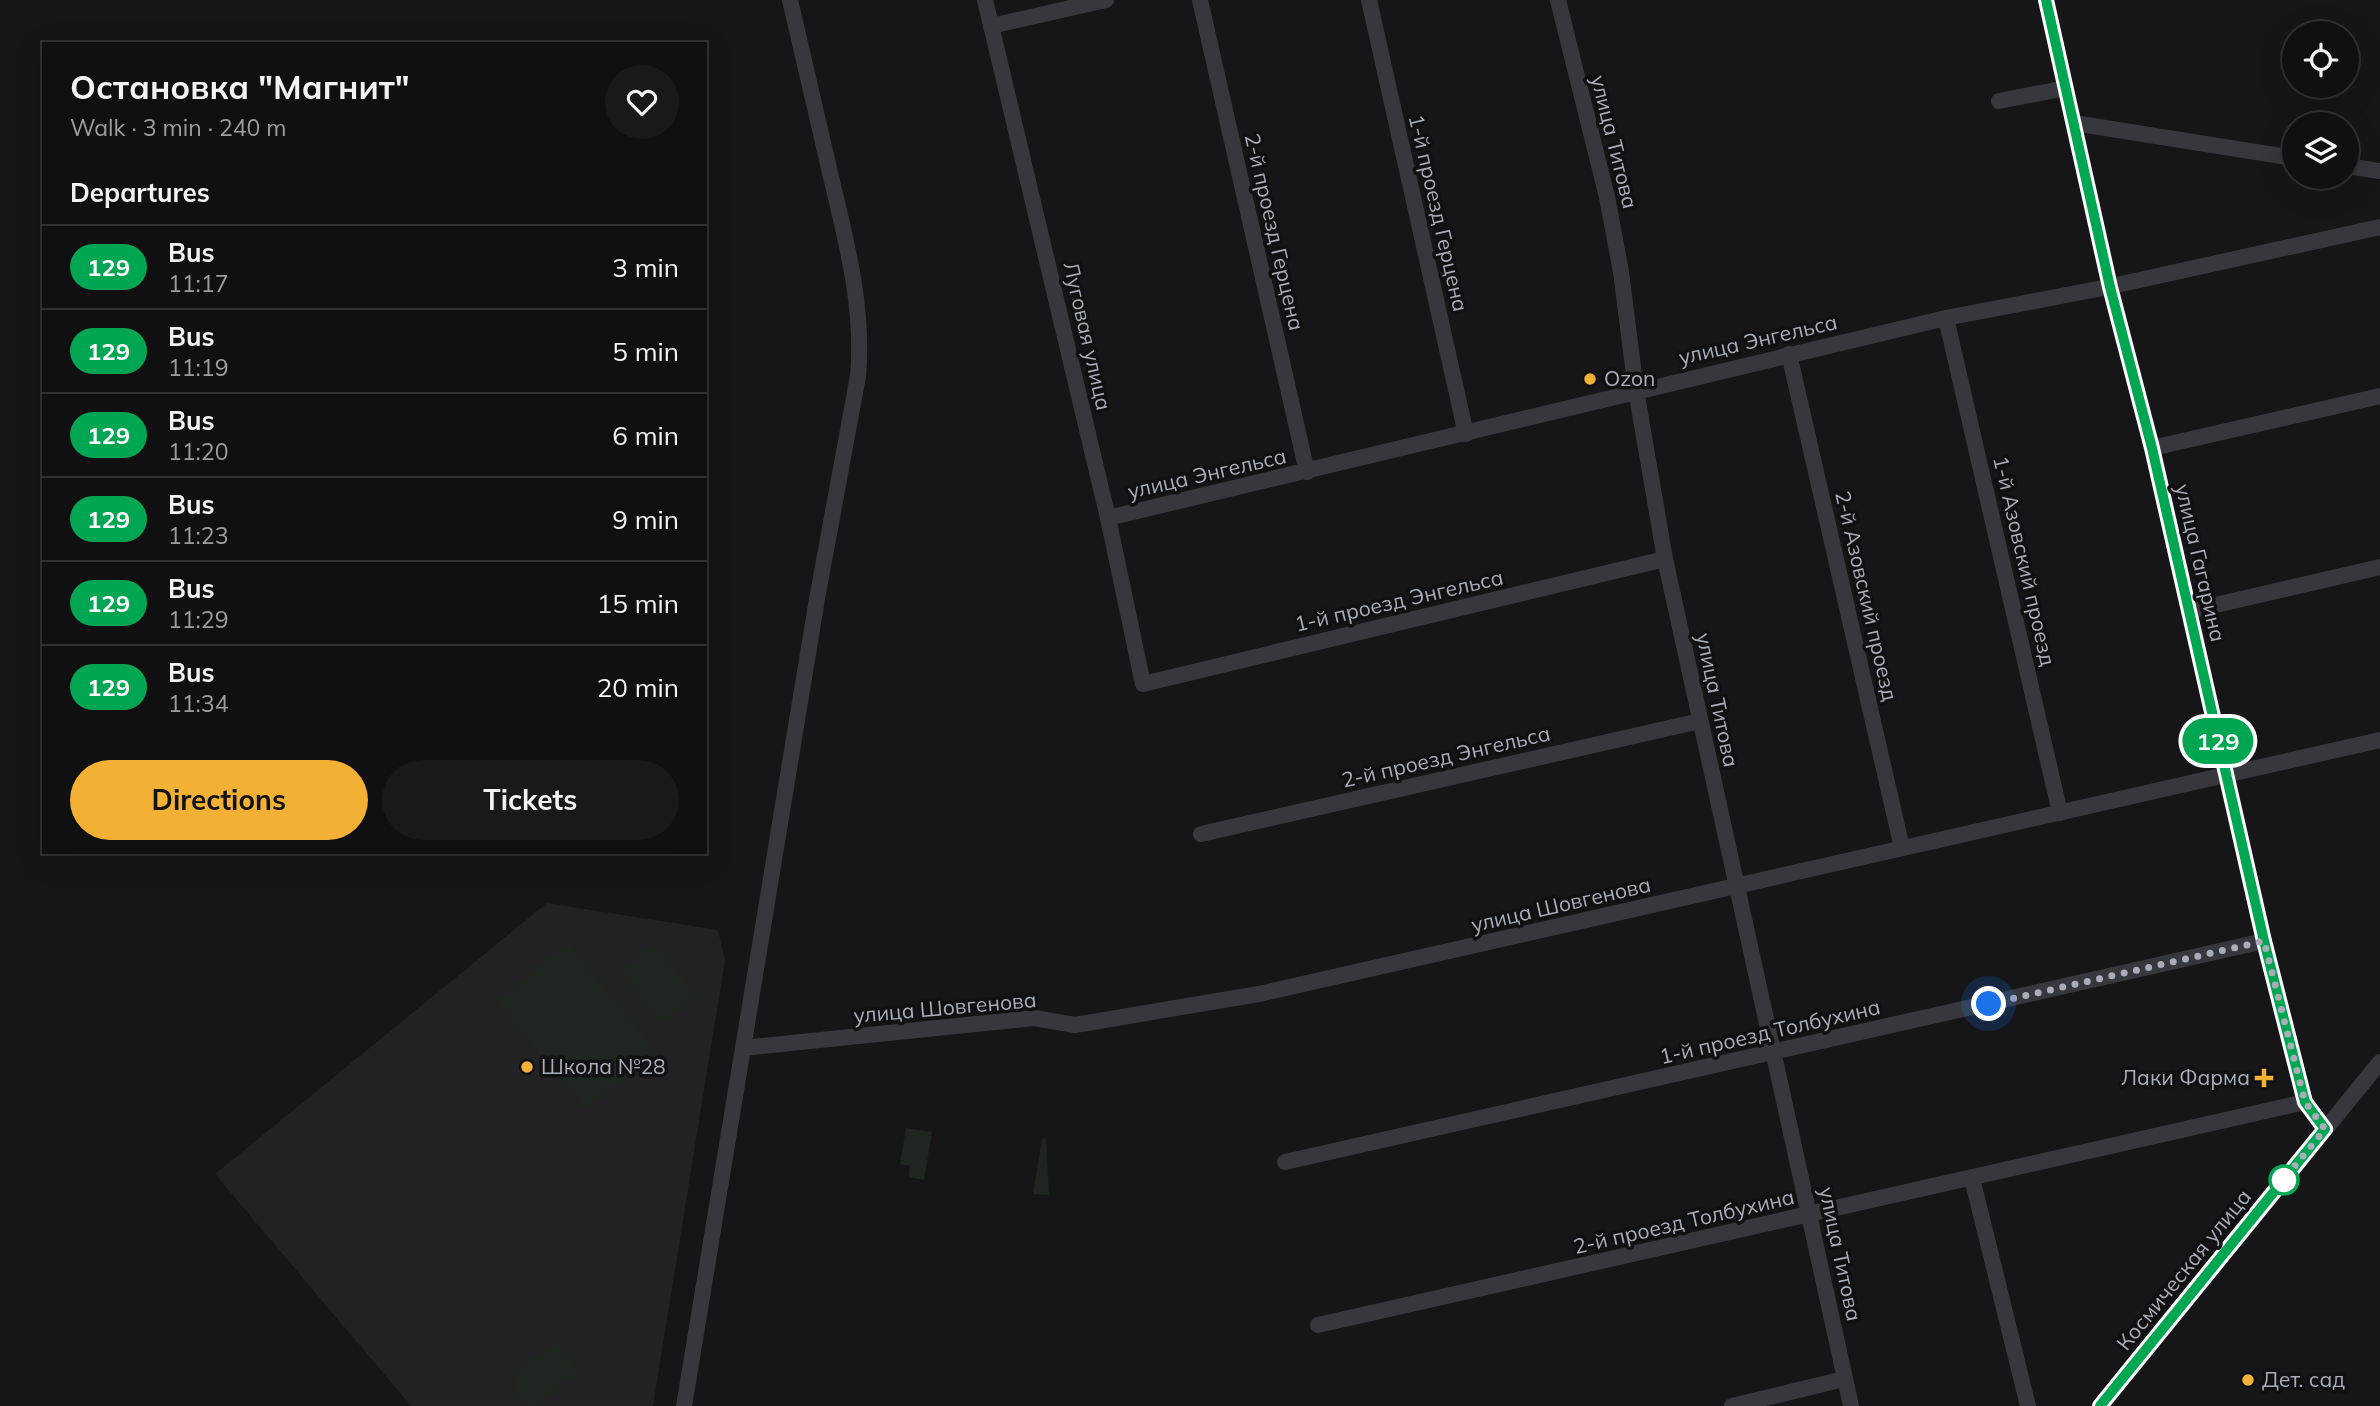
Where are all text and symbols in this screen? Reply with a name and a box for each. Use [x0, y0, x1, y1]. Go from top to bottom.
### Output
map controls [2282, 21, 2359, 189]
button: locate [2282, 21, 2359, 98]
button: heart [605, 65, 679, 139]
text: Остановка "Магнит" [70, 66, 410, 107]
street label: улица Титова [1586, 72, 1644, 211]
street label: 1-й проезд Герцена [1404, 112, 1474, 314]
button: layers [2282, 112, 2359, 189]
text: Walk · 3 min · 240 m [70, 113, 287, 142]
street label: 2-й проезд Герцена [1240, 131, 1310, 333]
text: Departures [70, 176, 210, 209]
text: Bus [168, 236, 214, 269]
text: 3 min [612, 251, 679, 284]
text: 129 [87, 252, 130, 282]
street label: Луговая улица [1058, 259, 1118, 413]
text: 11:17 [168, 269, 228, 298]
street label: улица Энгельса [1676, 308, 1840, 370]
text: Bus [168, 320, 214, 353]
text: 5 min [612, 335, 679, 368]
text: 129 [87, 336, 130, 366]
text: 11:19 [168, 353, 228, 382]
place label: Ozon [1604, 365, 1655, 391]
marker: Ozon [1582, 371, 1598, 387]
text: Bus [168, 404, 214, 437]
text: 6 min [612, 419, 679, 452]
text: 129 [87, 420, 130, 450]
text: 11:20 [168, 437, 228, 466]
street label: улица Энгельса [1125, 442, 1289, 504]
street label: 1-й Азовский проезд [1988, 453, 2062, 669]
street label: улица Гагарина [2170, 481, 2232, 644]
text: Bus [168, 488, 214, 521]
street label: 2-й Азовский проезд [1830, 488, 1904, 704]
text: 9 min [612, 503, 679, 536]
text: 129 [87, 504, 130, 534]
text: 11:23 [168, 521, 228, 550]
street label: 1-й проезд Энгельса [1292, 563, 1506, 637]
text: Bus [168, 572, 214, 605]
text: 15 min [597, 587, 679, 620]
text: 129 [87, 588, 130, 618]
text: 11:29 [168, 605, 228, 634]
street label: улица Титова [1691, 630, 1745, 769]
text: Bus [168, 656, 214, 689]
text: 20 min [597, 671, 679, 704]
text: 129 [87, 672, 130, 702]
text: 11:34 [168, 689, 228, 718]
line badge: 129 [2178, 718, 2258, 764]
street label: 2-й проезд Энгельса [1339, 719, 1553, 793]
text: 129 [2196, 726, 2240, 756]
button: Directions [70, 760, 368, 840]
button: Tickets [382, 760, 679, 840]
street label: улица Шовгенова [1468, 871, 1653, 937]
street label: улица Шовгенова [852, 986, 1037, 1028]
your location [1971, 986, 2006, 1021]
street label: 1-й проезд Толбухина [1657, 993, 1883, 1069]
place label: Школа №28 [541, 1053, 666, 1079]
marker: Школа №28 [519, 1059, 535, 1075]
place label: Лаки Фарма [2121, 1064, 2250, 1090]
marker: Лаки Фарма [2256, 1070, 2272, 1086]
unlabelled marker [2269, 1165, 2299, 1195]
street label: 2-й проезд Толбухина [1571, 1183, 1797, 1259]
street label: улица Титова [1814, 1184, 1868, 1323]
street label: Космическая улица [2110, 1184, 2256, 1355]
place label: Дет. сад [2262, 1366, 2345, 1392]
marker: Дет. сад [2240, 1372, 2256, 1388]

